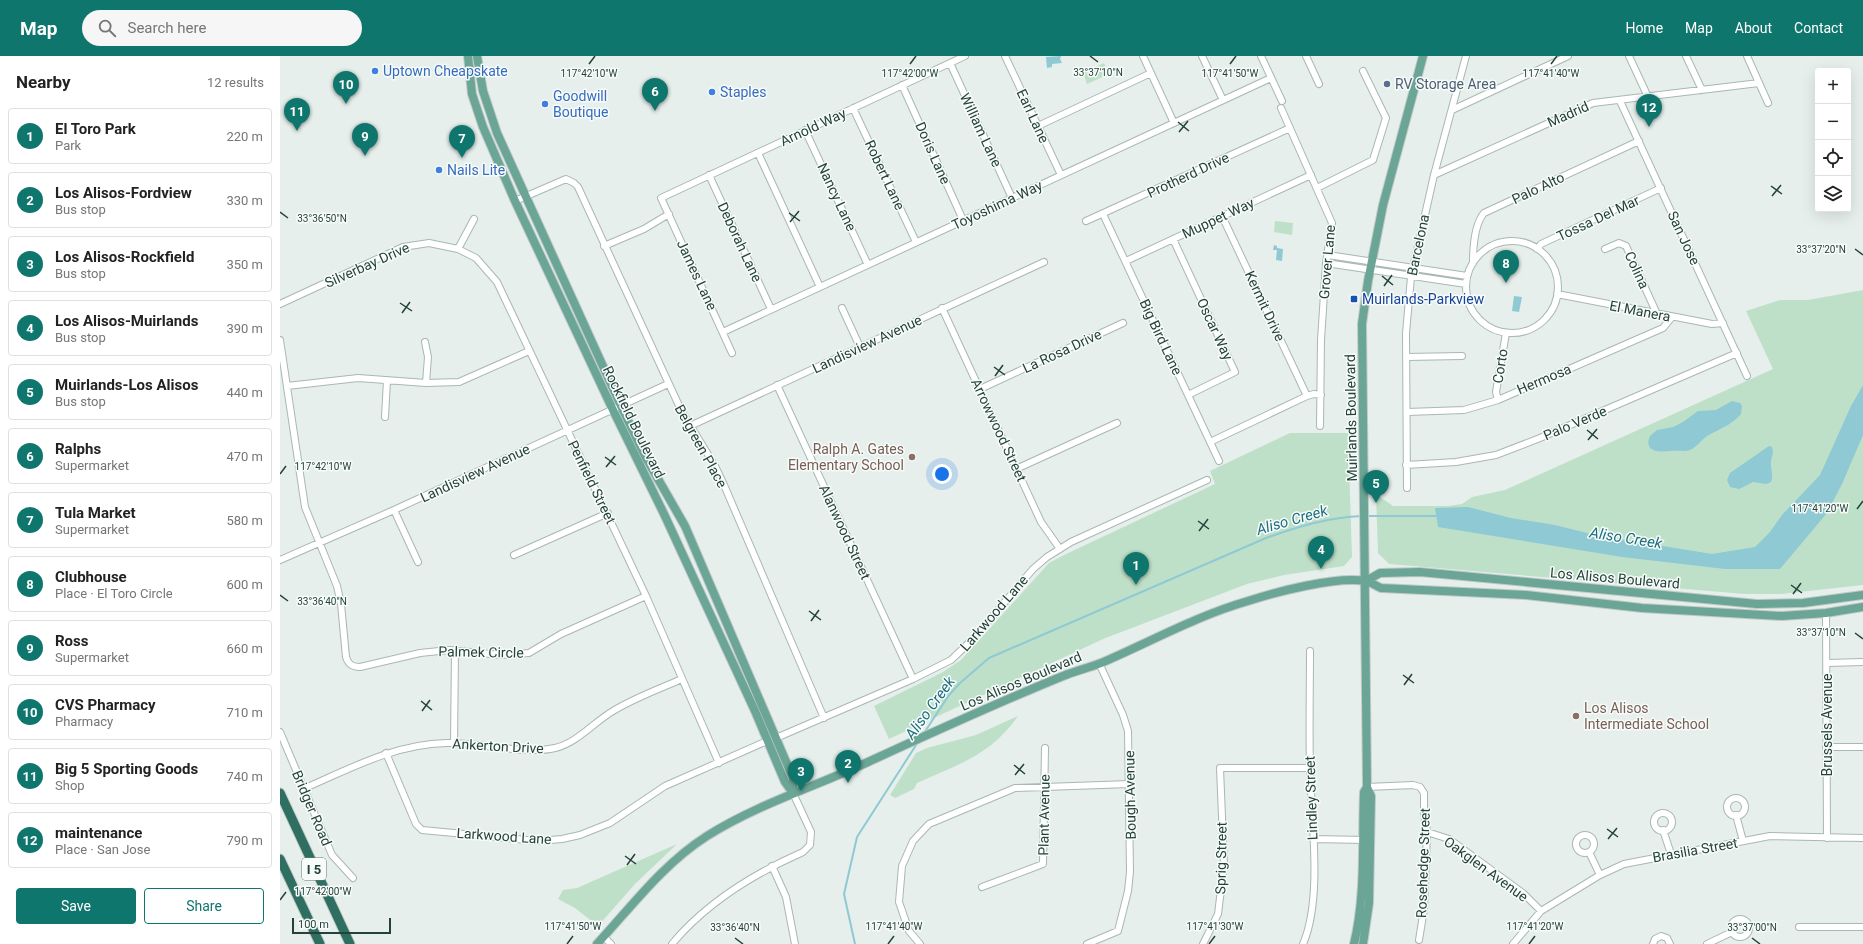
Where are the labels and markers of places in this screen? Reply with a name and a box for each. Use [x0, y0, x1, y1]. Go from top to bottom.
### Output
place label: Uptown Cheapskate [383, 63, 508, 79]
marker: Uptown Cheapskate [370, 66, 380, 76]
pin: 10 [333, 71, 359, 104]
place label: RV Storage Area [1395, 76, 1496, 92]
pin: 6 [642, 78, 668, 111]
marker: RV Storage Area [1382, 79, 1392, 89]
place label: Staples [720, 84, 766, 100]
marker: Staples [707, 87, 717, 97]
place label: Goodwill Boutique [553, 88, 609, 120]
pin: 12 [1636, 94, 1662, 127]
pin: 11 [284, 98, 310, 131]
marker: Goodwill Boutique [540, 99, 550, 109]
pin: 9 [352, 123, 378, 156]
pin: 7 [449, 125, 475, 158]
place label: Nails Lite [447, 162, 505, 178]
marker: Nails Lite [434, 165, 444, 175]
pin: 8 [1493, 250, 1519, 283]
place label: Muirlands-Parkview [1362, 291, 1485, 307]
marker: Muirlands-Parkview [1349, 294, 1359, 304]
place label: Ralph A. Gates Elementary School [788, 441, 904, 473]
marker: Ralph A. Gates Elementary School [907, 452, 917, 462]
pin: 5 [1363, 470, 1389, 503]
pin: 4 [1308, 536, 1334, 569]
pin: 1 [1123, 552, 1149, 585]
place label: Los Alisos Intermediate School [1584, 700, 1709, 732]
marker: Los Alisos Intermediate School [1571, 711, 1581, 721]
pin: 2 [835, 750, 861, 783]
pin: 3 [788, 758, 814, 791]

